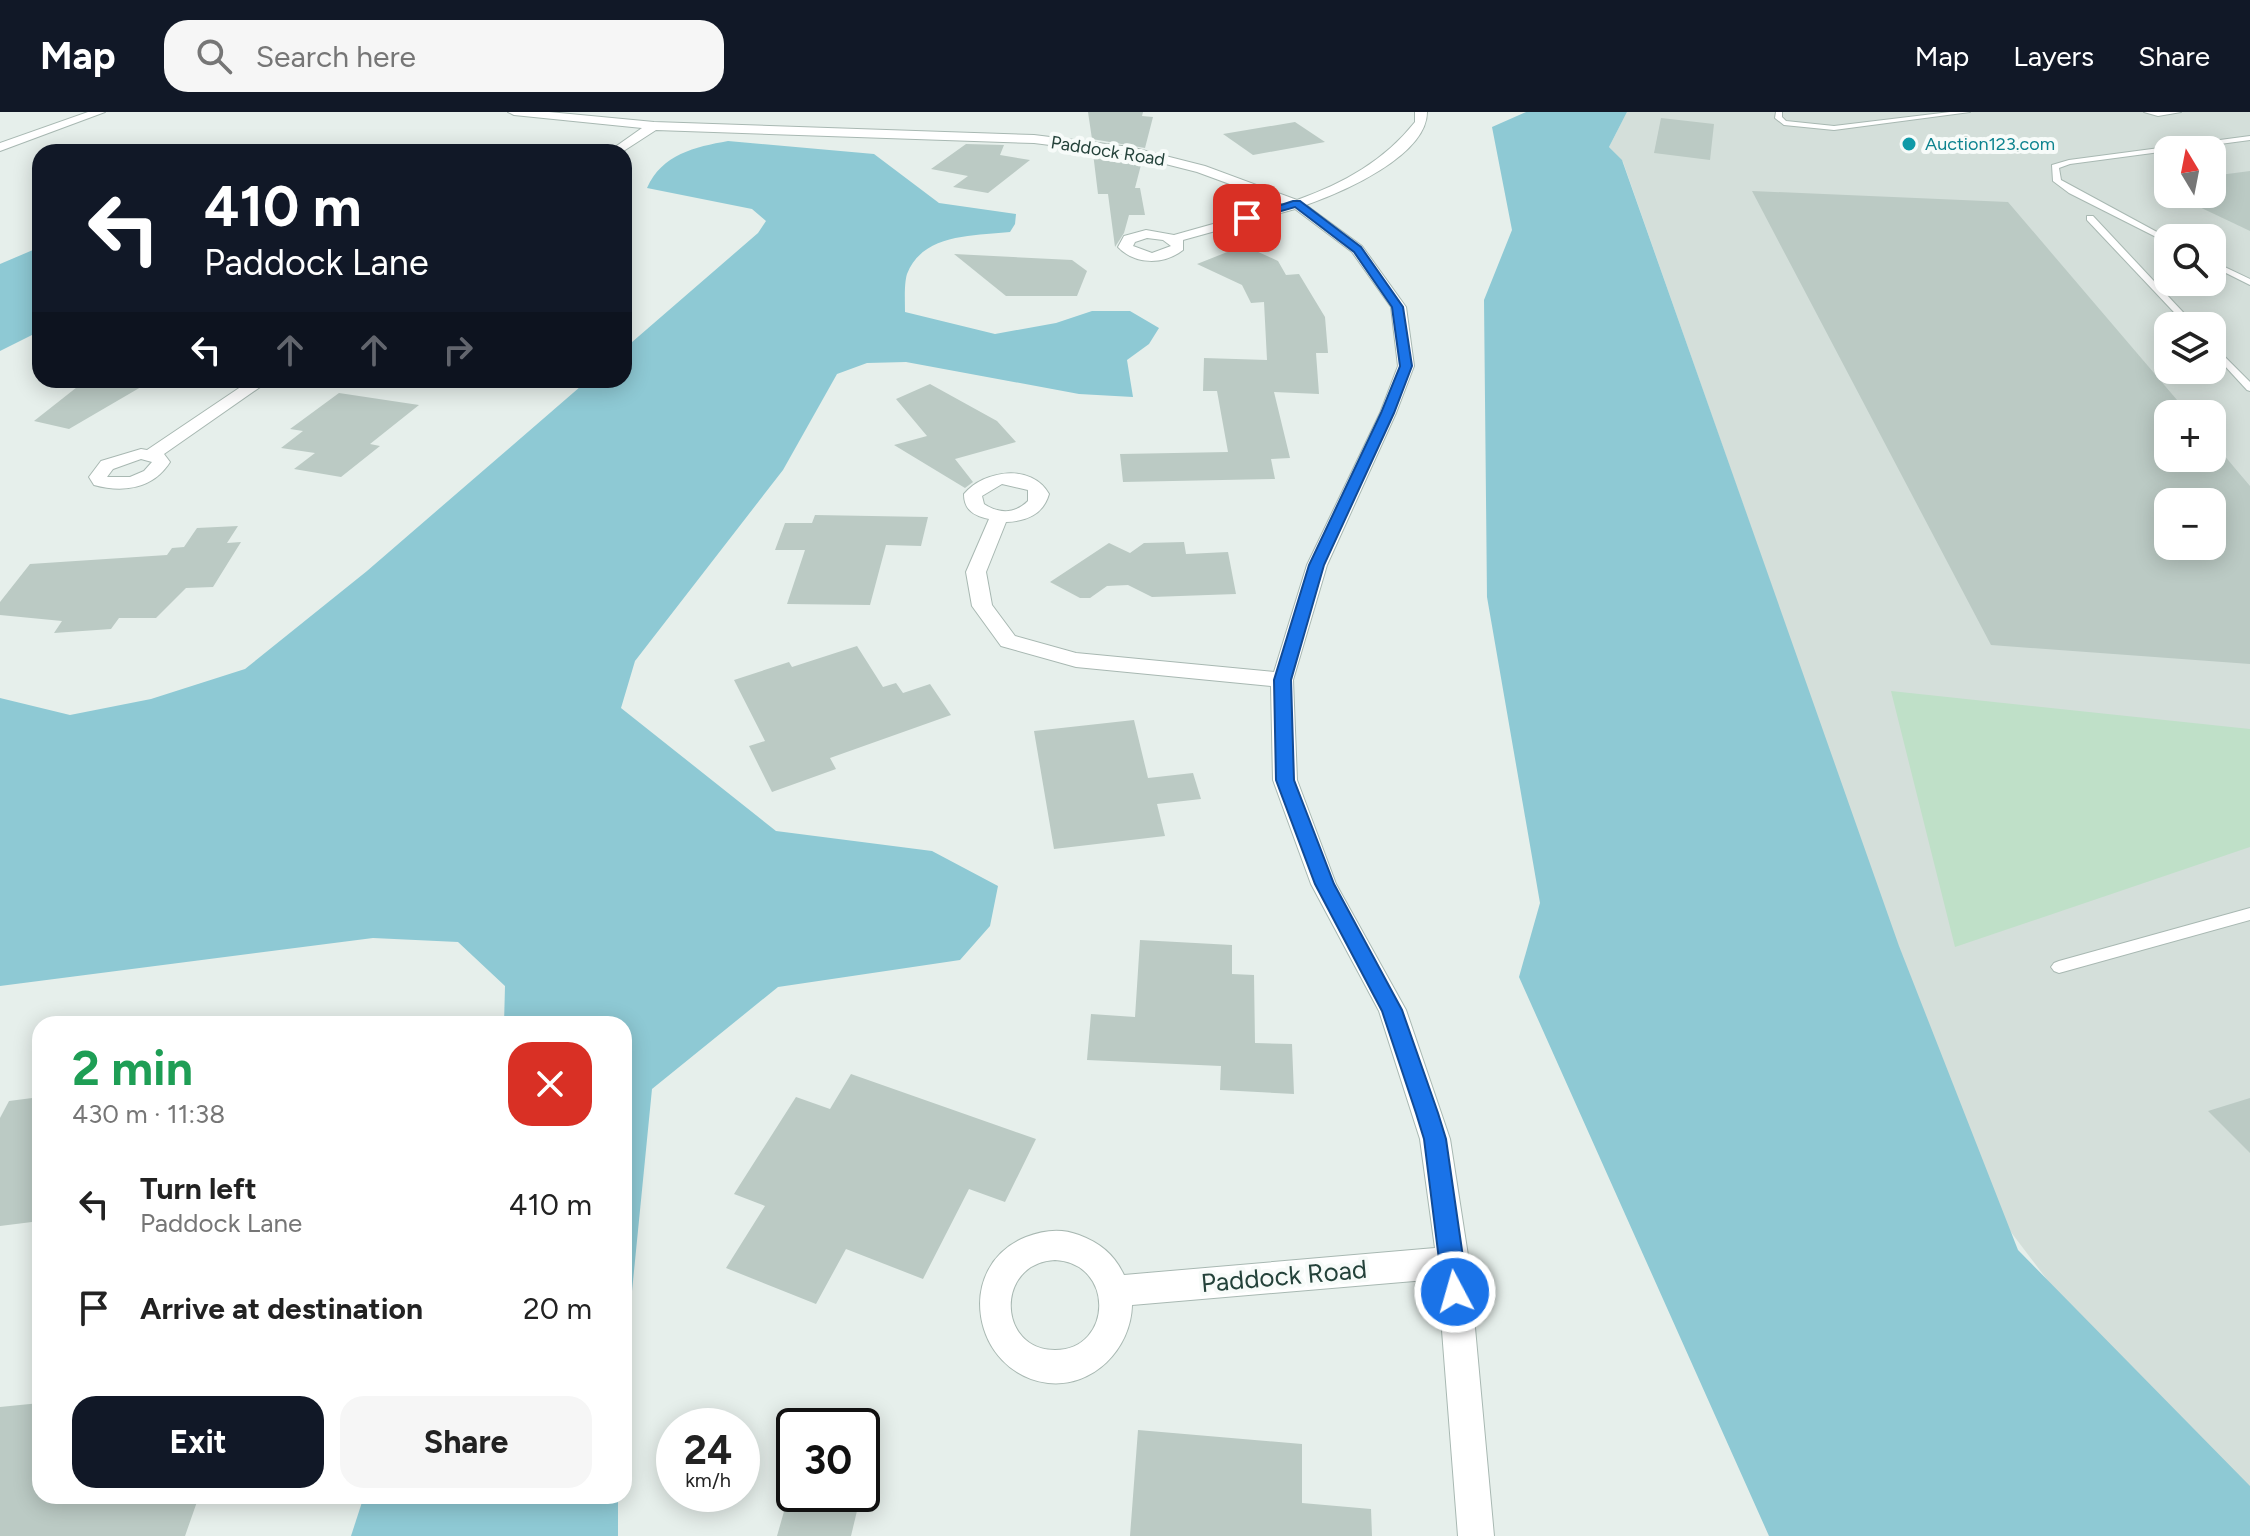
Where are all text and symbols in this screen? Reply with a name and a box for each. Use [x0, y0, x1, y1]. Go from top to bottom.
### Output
search box [164, 20, 724, 92]
text: Map [40, 33, 116, 79]
icon: search [192, 34, 236, 78]
text: Search here [256, 38, 416, 75]
text: Map [1915, 39, 1969, 73]
text: Layers [2013, 39, 2094, 73]
text: Share [2138, 39, 2210, 73]
street label: Paddock Road [1049, 131, 1167, 171]
place label: Auction123.com [1925, 133, 2055, 155]
marker: Auction123.com [1900, 135, 1918, 153]
north arrow [2154, 136, 2226, 208]
map controls [2154, 136, 2226, 560]
text: 410 m [204, 173, 362, 240]
icon: left [72, 176, 176, 280]
pin [1213, 184, 1281, 252]
icon: arrive [1225, 196, 1269, 240]
button: search [2154, 224, 2226, 296]
text: Paddock Lane [204, 241, 429, 284]
button: layers [2154, 312, 2226, 384]
icon: left [184, 328, 228, 372]
icon: ahead [268, 328, 312, 372]
icon: ahead [352, 328, 396, 372]
icon: right [436, 328, 480, 372]
button: + [2154, 400, 2226, 472]
button: − [2154, 488, 2226, 560]
text: 2 min [72, 1039, 193, 1097]
button: close [508, 1042, 592, 1126]
text: 430 m · 11:38 [72, 1098, 225, 1130]
text: Turn left [140, 1170, 257, 1207]
icon: left [72, 1182, 116, 1226]
text: 410 m [509, 1186, 592, 1223]
text: Paddock Lane [140, 1207, 302, 1239]
position arrow [1413, 1250, 1497, 1334]
street label: Paddock Road [1200, 1253, 1368, 1299]
icon: arrive [72, 1286, 116, 1330]
text: Arrive at destination [140, 1290, 423, 1327]
text: 20 m [523, 1290, 592, 1327]
button: Exit [72, 1396, 324, 1488]
button: Share [340, 1396, 592, 1488]
speed limit sign: 30 [776, 1408, 880, 1512]
text: 24 [684, 1426, 732, 1474]
text: km/h [685, 1468, 731, 1492]

